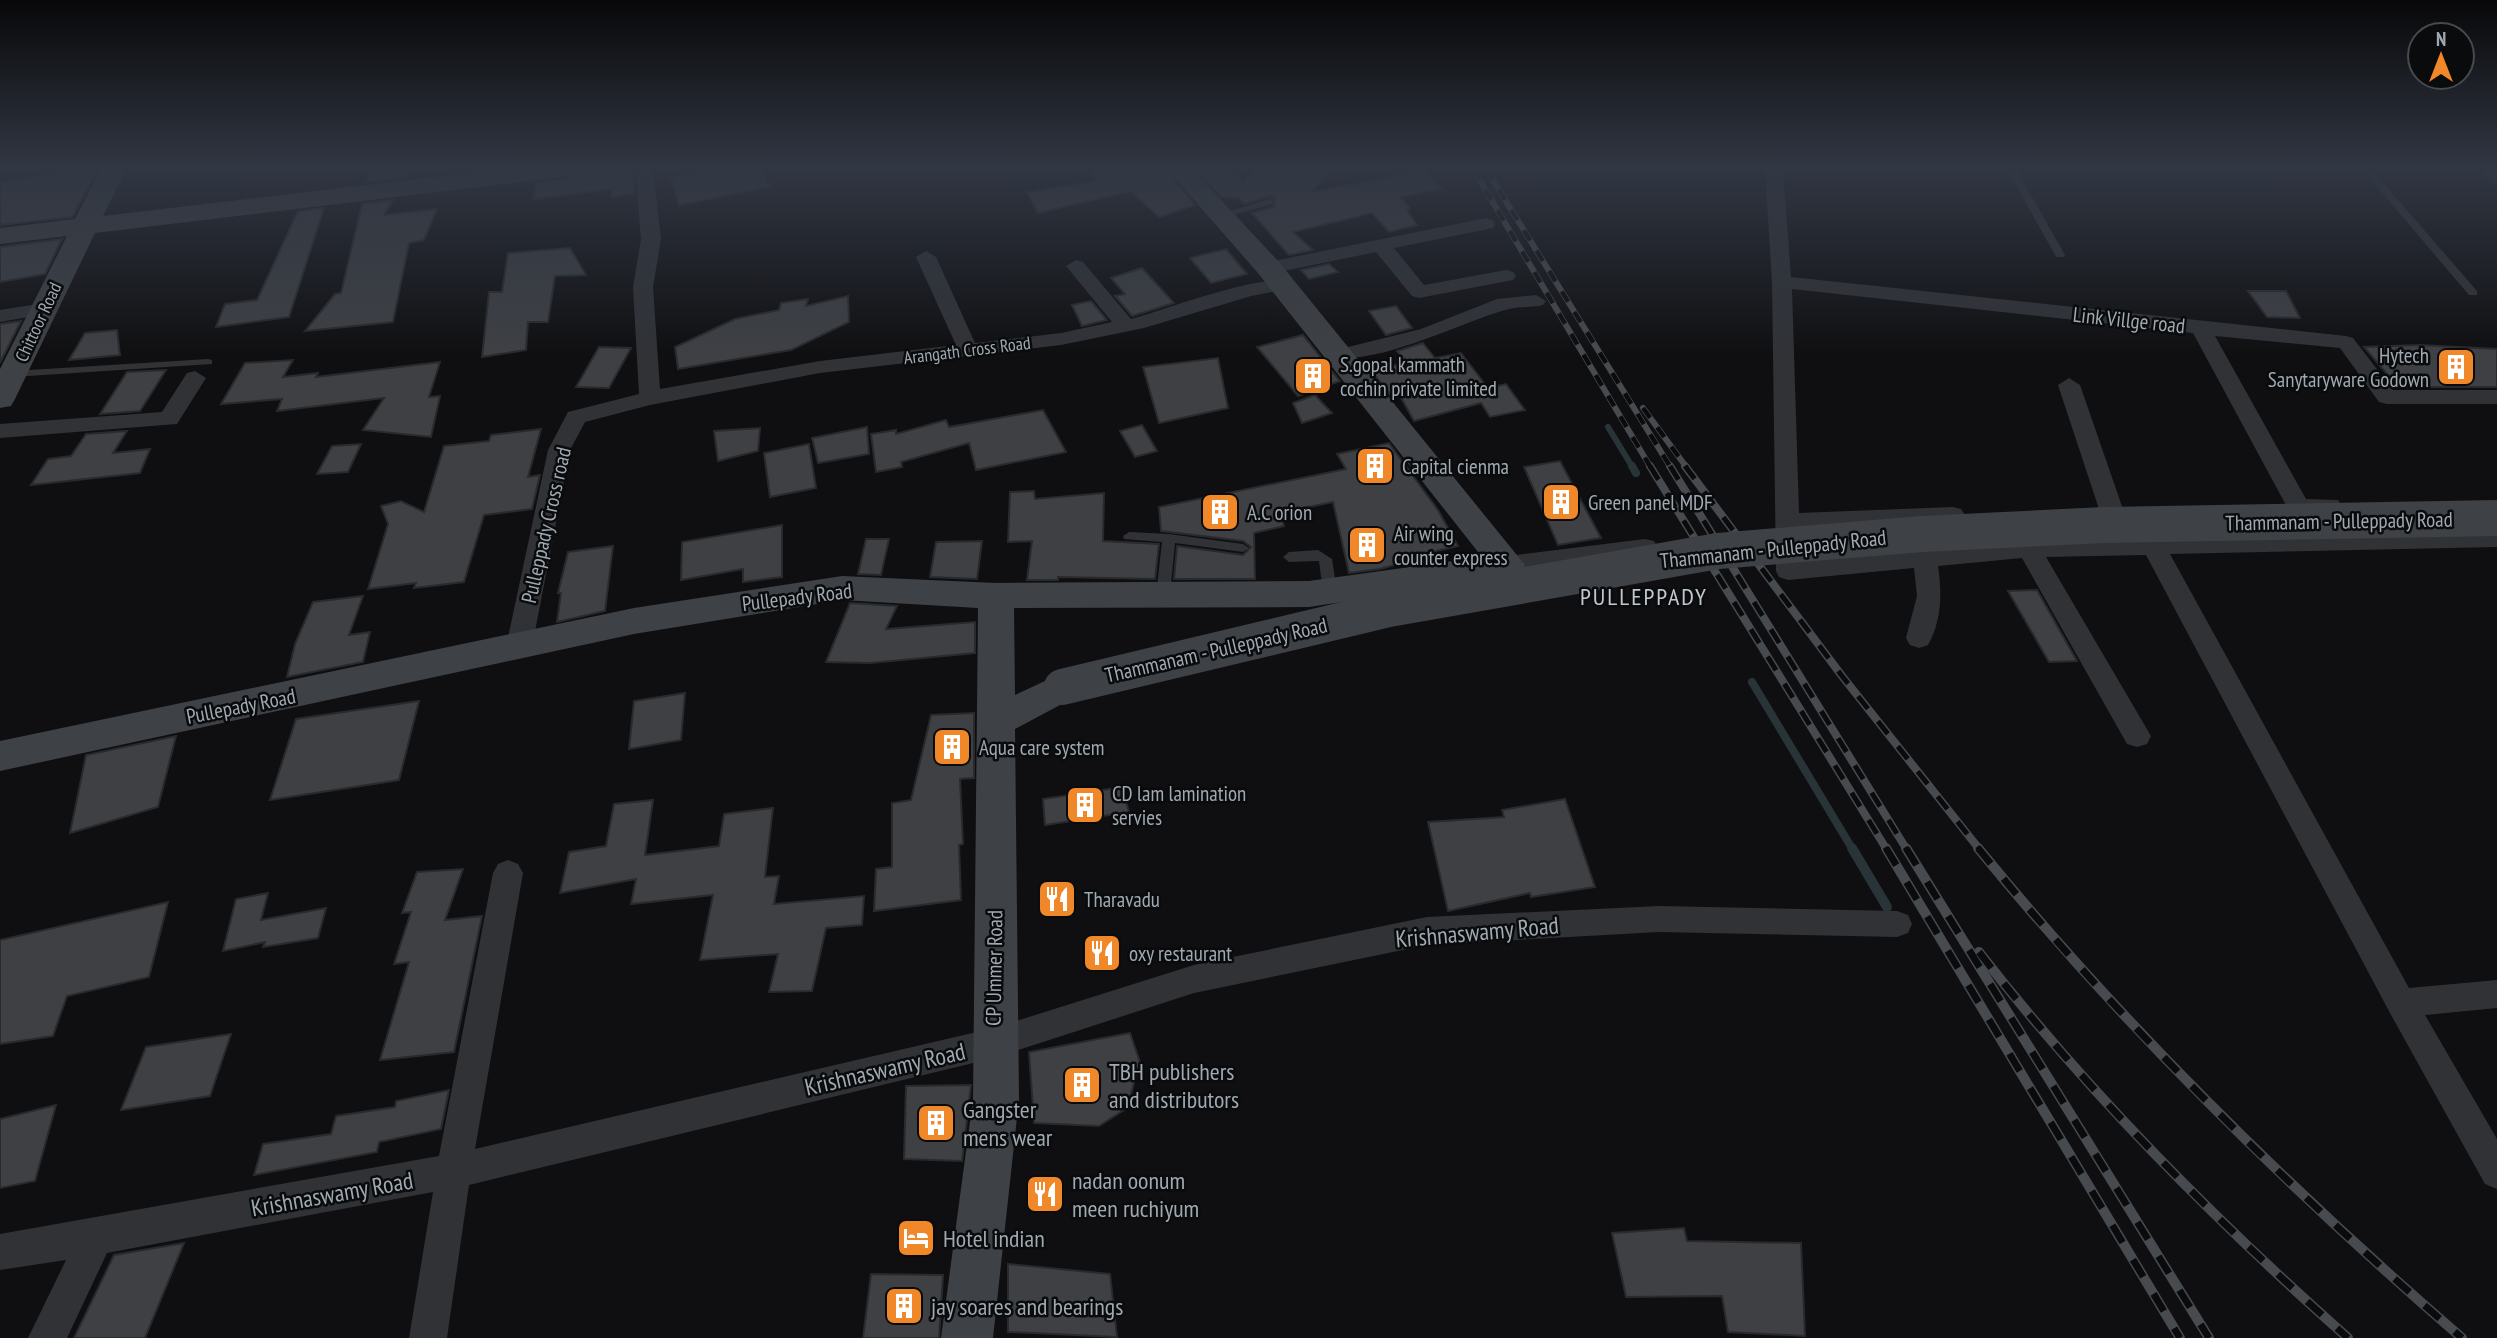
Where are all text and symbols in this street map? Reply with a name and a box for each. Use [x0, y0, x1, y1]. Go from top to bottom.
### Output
north arrow [2406, 21, 2476, 91]
text: N [2436, 27, 2446, 51]
street label: Chittoor Road [10, 279, 66, 365]
street label: Link Villge road [2072, 301, 2186, 339]
street label: Arangath Cross Road [902, 331, 1032, 369]
place label: Hytech Sanytaryware Godown [2268, 342, 2429, 393]
building icon: Hytech Sanytaryware Godown [2435, 346, 2477, 388]
place label: S.gopal kammath cochin private limited [1340, 351, 1497, 402]
building icon: S.gopal kammath cochin private limited [1292, 355, 1334, 397]
street label: Pulleppady Cross road [515, 444, 577, 606]
building icon: Capital cienma [1354, 445, 1396, 487]
place label: Capital cienma [1402, 453, 1509, 480]
building icon: Green panel MDF [1540, 481, 1582, 523]
place label: Green panel MDF [1588, 489, 1713, 516]
building icon: A.C orion [1199, 491, 1241, 533]
place label: A.C orion [1247, 499, 1312, 526]
street label: Thammanam - Pulleppady Road [2225, 506, 2453, 536]
place label: Air wing counter express [1394, 520, 1508, 571]
building icon: Air wing counter express [1346, 524, 1388, 566]
street label: Thammanam - Pulleppady Road [1659, 524, 1887, 574]
street label: Pullepady Road [740, 577, 854, 617]
district label: PULLEPPADY [1580, 581, 1708, 612]
street label: Thammanam - Pulleppady Road [1102, 611, 1330, 689]
street label: Pullepady Road [184, 682, 298, 730]
building icon: Aqua care system [931, 726, 973, 768]
place label: Aqua care system [979, 734, 1105, 761]
place label: CD lam lamination servies [1112, 780, 1246, 831]
building icon: CD lam lamination servies [1064, 784, 1106, 826]
restaurant icon: Tharavadu [1036, 878, 1078, 920]
place label: Tharavadu [1084, 886, 1160, 913]
street label: Krishnaswamy Road [1394, 909, 1560, 955]
street label: CP Ummer Road [979, 910, 1009, 1026]
restaurant icon: oxy restaurant [1081, 932, 1123, 974]
place label: oxy restaurant [1129, 940, 1232, 967]
street label: Krishnaswamy Road [802, 1035, 968, 1103]
place label: TBH publishers and distributors [1109, 1056, 1239, 1115]
building icon: TBH publishers and distributors [1061, 1064, 1103, 1106]
place label: Gangster mens wear [963, 1094, 1053, 1153]
building icon: Gangster mens wear [915, 1102, 957, 1144]
street label: Krishnaswamy Road [249, 1165, 415, 1223]
place label: nadan oonum meen ruchiyum [1072, 1165, 1199, 1224]
restaurant icon: nadan oonum meen ruchiyum [1024, 1173, 1066, 1215]
hotel icon: Hotel indian [895, 1217, 937, 1259]
place label: Hotel indian [943, 1223, 1045, 1254]
building icon: jay soares and bearings [883, 1285, 925, 1327]
place label: jay soares and bearings [931, 1291, 1123, 1322]

